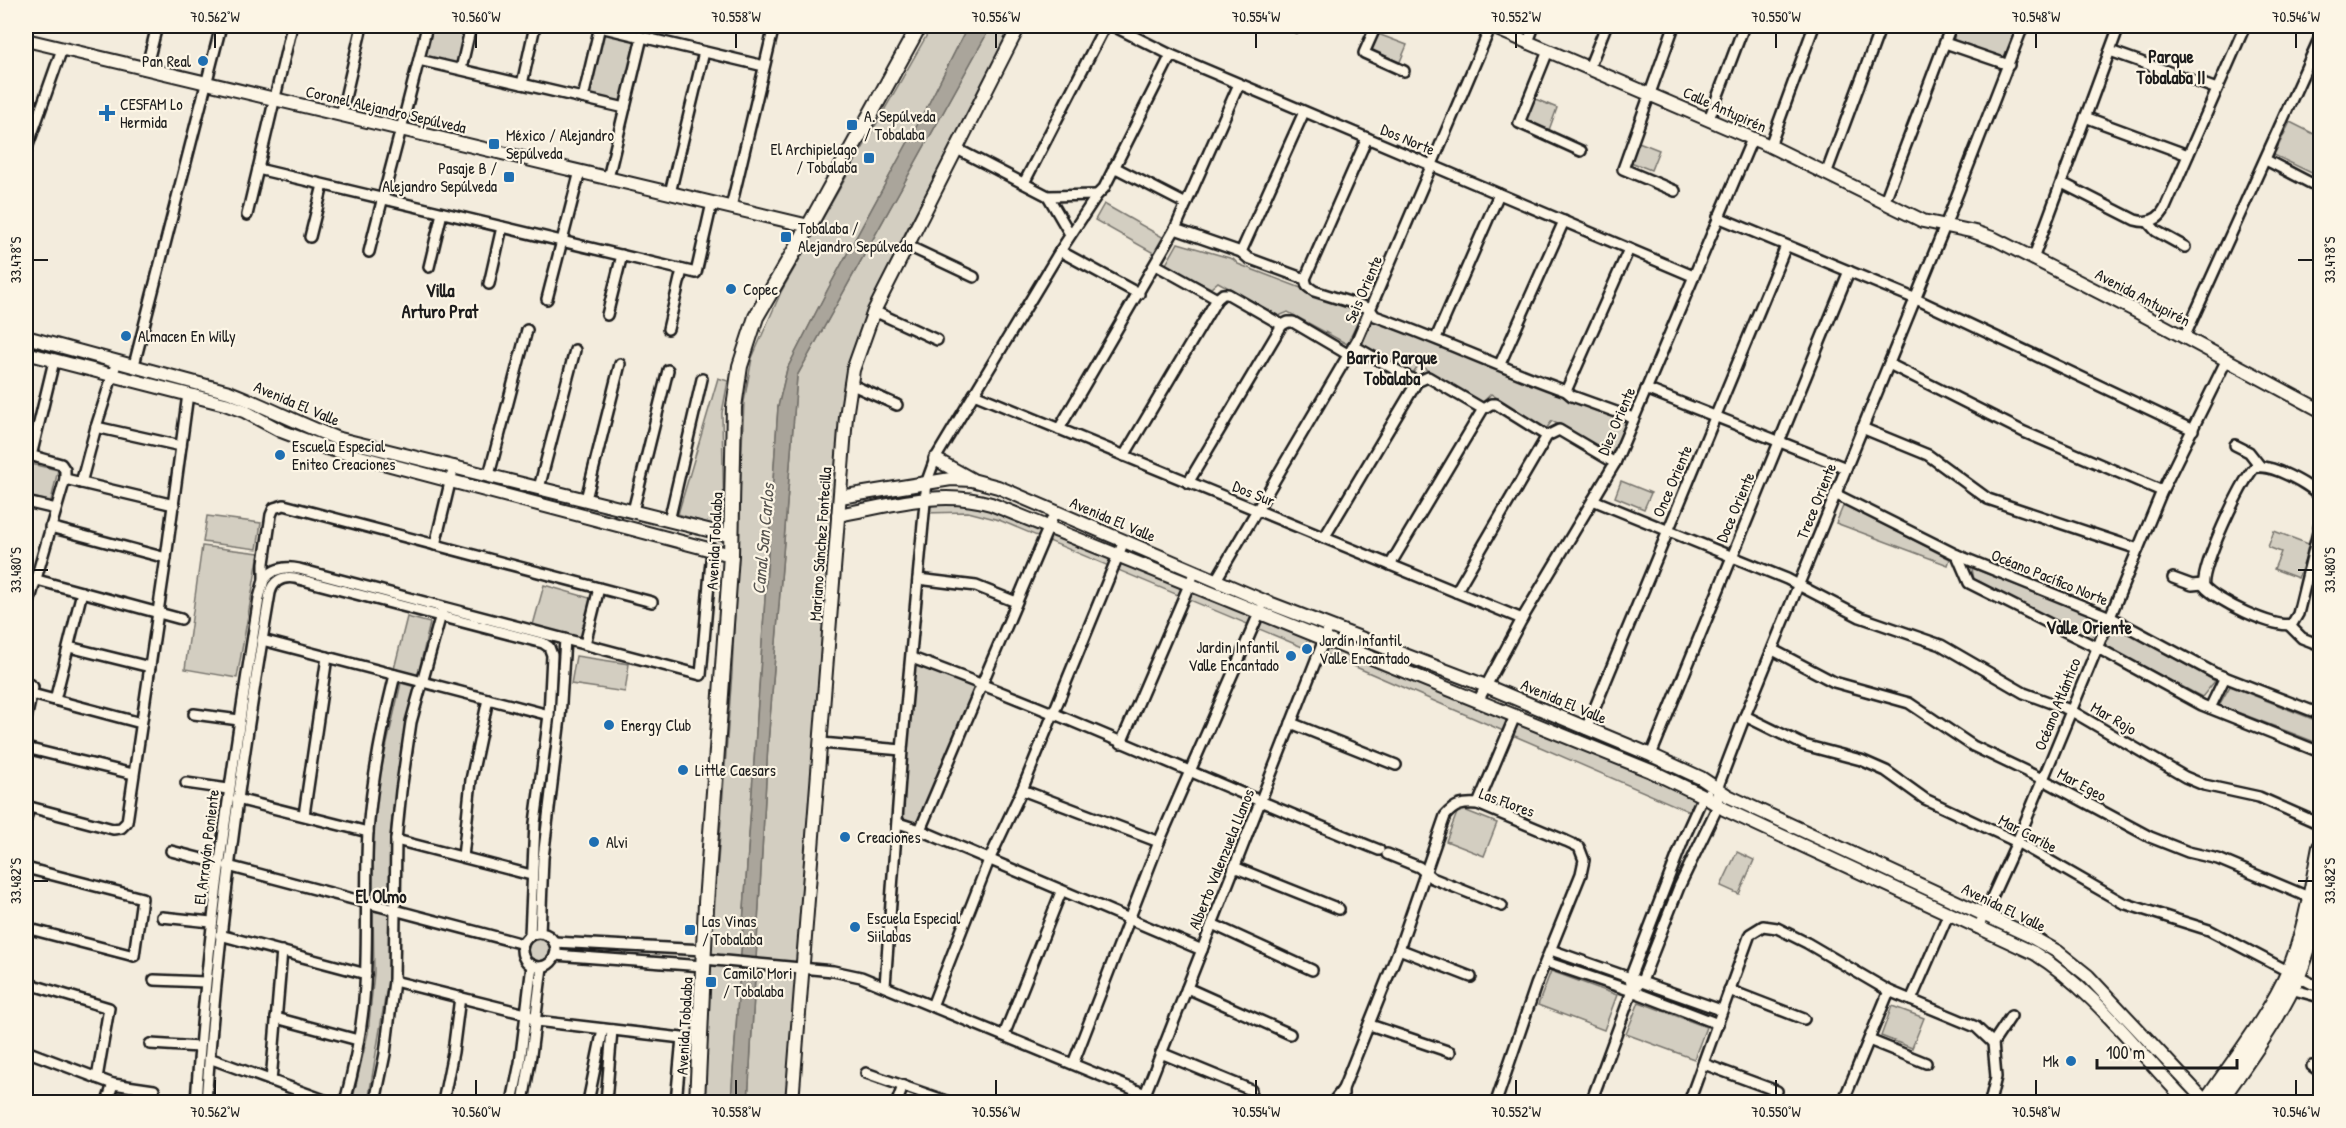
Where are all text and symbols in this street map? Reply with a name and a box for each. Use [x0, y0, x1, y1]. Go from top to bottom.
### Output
text: 70.562°W [190, 6, 240, 27]
text: 70.560°W [451, 6, 501, 27]
text: 70.558°W [711, 6, 761, 27]
text: 70.556°W [972, 6, 1021, 27]
text: 70.554°W [1232, 6, 1281, 27]
text: 70.552°W [1491, 6, 1542, 27]
text: 70.550°W [1751, 6, 1801, 27]
text: 70.548°W [2012, 6, 2061, 27]
text: 70.546°W [2272, 6, 2321, 27]
district label: Parque Tobalaba II [2135, 44, 2206, 90]
place label: Pan Real [142, 50, 192, 72]
marker: Pan Real [196, 54, 210, 68]
street label: Coronel Alejandro Sepúlveda [304, 80, 468, 138]
street label: Calle Antupirén [1680, 81, 1770, 137]
place label: CESFAM Lo Hermida [120, 93, 183, 133]
marker: CESFAM Lo Hermida [98, 104, 116, 122]
place label: A. Sepúlveda / Tobalaba [864, 105, 935, 145]
marker: A. Sepúlveda / Tobalaba [845, 118, 859, 132]
street label: Dos Norte [1378, 118, 1439, 160]
place label: México / Alejandro Sepúlveda [506, 124, 615, 164]
marker: México / Alejandro Sepúlveda [487, 137, 501, 151]
place label: El Archipielago / Tobalaba [771, 138, 858, 178]
marker: El Archipielago / Tobalaba [862, 151, 876, 165]
place label: Pasaje B / Alejandro Sepúlveda [382, 157, 497, 197]
marker: Pasaje B / Alejandro Sepúlveda [502, 170, 516, 184]
place label: Tobalaba / Alejandro Sepúlveda [798, 217, 913, 257]
marker: Tobalaba / Alejandro Sepúlveda [779, 230, 793, 244]
text: 33.478°S [5, 237, 26, 283]
text: 33.478°S [2319, 237, 2340, 283]
street label: Seis Oriente [1339, 251, 1387, 326]
street label: Avenida Antupirén [2092, 263, 2194, 331]
district label: Villa Arturo Prat [402, 278, 479, 324]
place label: Copec [743, 278, 778, 300]
marker: Copec [724, 282, 738, 296]
place label: Almacen En Willy [138, 325, 236, 347]
marker: Almacen En Willy [119, 329, 133, 343]
district label: Barrio Parque Tobalaba [1347, 345, 1438, 391]
street label: Avenida El Valle [251, 375, 344, 431]
street label: Diez Oriente [1592, 383, 1640, 459]
place label: Escuela Especial Eniteo Creaciones [292, 435, 395, 475]
street label: Once Oriente [1647, 441, 1697, 521]
marker: Escuela Especial Eniteo Creaciones [273, 448, 287, 462]
street label: Trece Oriente [1791, 459, 1841, 542]
street label: Mariano Sánchez Fontecilla [804, 466, 836, 622]
street label: Doce Oriente [1710, 468, 1760, 546]
street label: Dos Sur [1230, 475, 1278, 511]
water label: Canal San Carlos [746, 480, 780, 596]
street label: Avenida El Valle [1067, 491, 1160, 547]
street label: Avenida Tobalaba [700, 492, 728, 590]
street label: Océano Pacífico Norte [1988, 543, 2112, 611]
text: 33.480°S [5, 547, 26, 593]
text: 33.480°S [2319, 547, 2340, 593]
district label: Valle Oriente [2046, 615, 2133, 640]
place label: Jardín Infantil Valle Encantado [1319, 629, 1410, 669]
place label: Jardin Infantil Valle Encantado [1188, 636, 1280, 676]
marker: Jardín Infantil Valle Encantado [1300, 642, 1314, 656]
marker: Jardin Infantil Valle Encantado [1284, 649, 1298, 663]
street label: Océano Atlántico [2028, 654, 2086, 754]
street label: Avenida El Valle [1518, 673, 1611, 729]
street label: Mar Rojo [2087, 696, 2141, 740]
place label: Energy Club [621, 714, 691, 736]
marker: Energy Club [602, 718, 616, 732]
place label: Little Caesars [695, 759, 776, 781]
street label: Mar Egeo [2054, 762, 2111, 806]
marker: Little Caesars [676, 763, 690, 777]
street label: Las Flores [1476, 782, 1538, 822]
street label: Alberto Valenzuela Llanos [1183, 785, 1259, 933]
street label: El Arrayán Poniente [188, 788, 224, 906]
street label: Mar Caribe [1995, 808, 2062, 858]
place label: Creaciones [857, 826, 921, 848]
marker: Creaciones [838, 830, 852, 844]
place label: Alvi [606, 831, 628, 853]
marker: Alvi [587, 835, 601, 849]
text: 33.482°S [5, 858, 26, 904]
text: 33.482°S [2319, 858, 2340, 904]
street label: Avenida El Valle [1958, 877, 2050, 937]
district label: El Olmo [355, 884, 407, 909]
place label: Escuela Especial Siilabas [867, 907, 961, 947]
place label: Las Vinas / Tobalaba [702, 910, 763, 950]
marker: Escuela Especial Siilabas [848, 920, 862, 934]
marker: Las Vinas / Tobalaba [683, 923, 697, 937]
place label: Camilo Mori / Tobalaba [723, 962, 793, 1002]
marker: Camilo Mori / Tobalaba [704, 975, 718, 989]
street label: Avenida Tobalaba [670, 977, 698, 1075]
scale bar [2097, 1032, 2236, 1070]
text: 100 m [2106, 1040, 2145, 1065]
place label: Mk [2043, 1050, 2059, 1072]
marker: Mk [2064, 1054, 2078, 1068]
text: 70.562°W [190, 1101, 240, 1122]
text: 70.560°W [451, 1101, 501, 1122]
text: 70.558°W [711, 1101, 761, 1122]
text: 70.556°W [972, 1101, 1021, 1122]
text: 70.554°W [1232, 1101, 1281, 1122]
text: 70.552°W [1491, 1101, 1542, 1122]
text: 70.550°W [1751, 1101, 1801, 1122]
text: 70.548°W [2012, 1101, 2061, 1122]
text: 70.546°W [2272, 1101, 2321, 1122]

